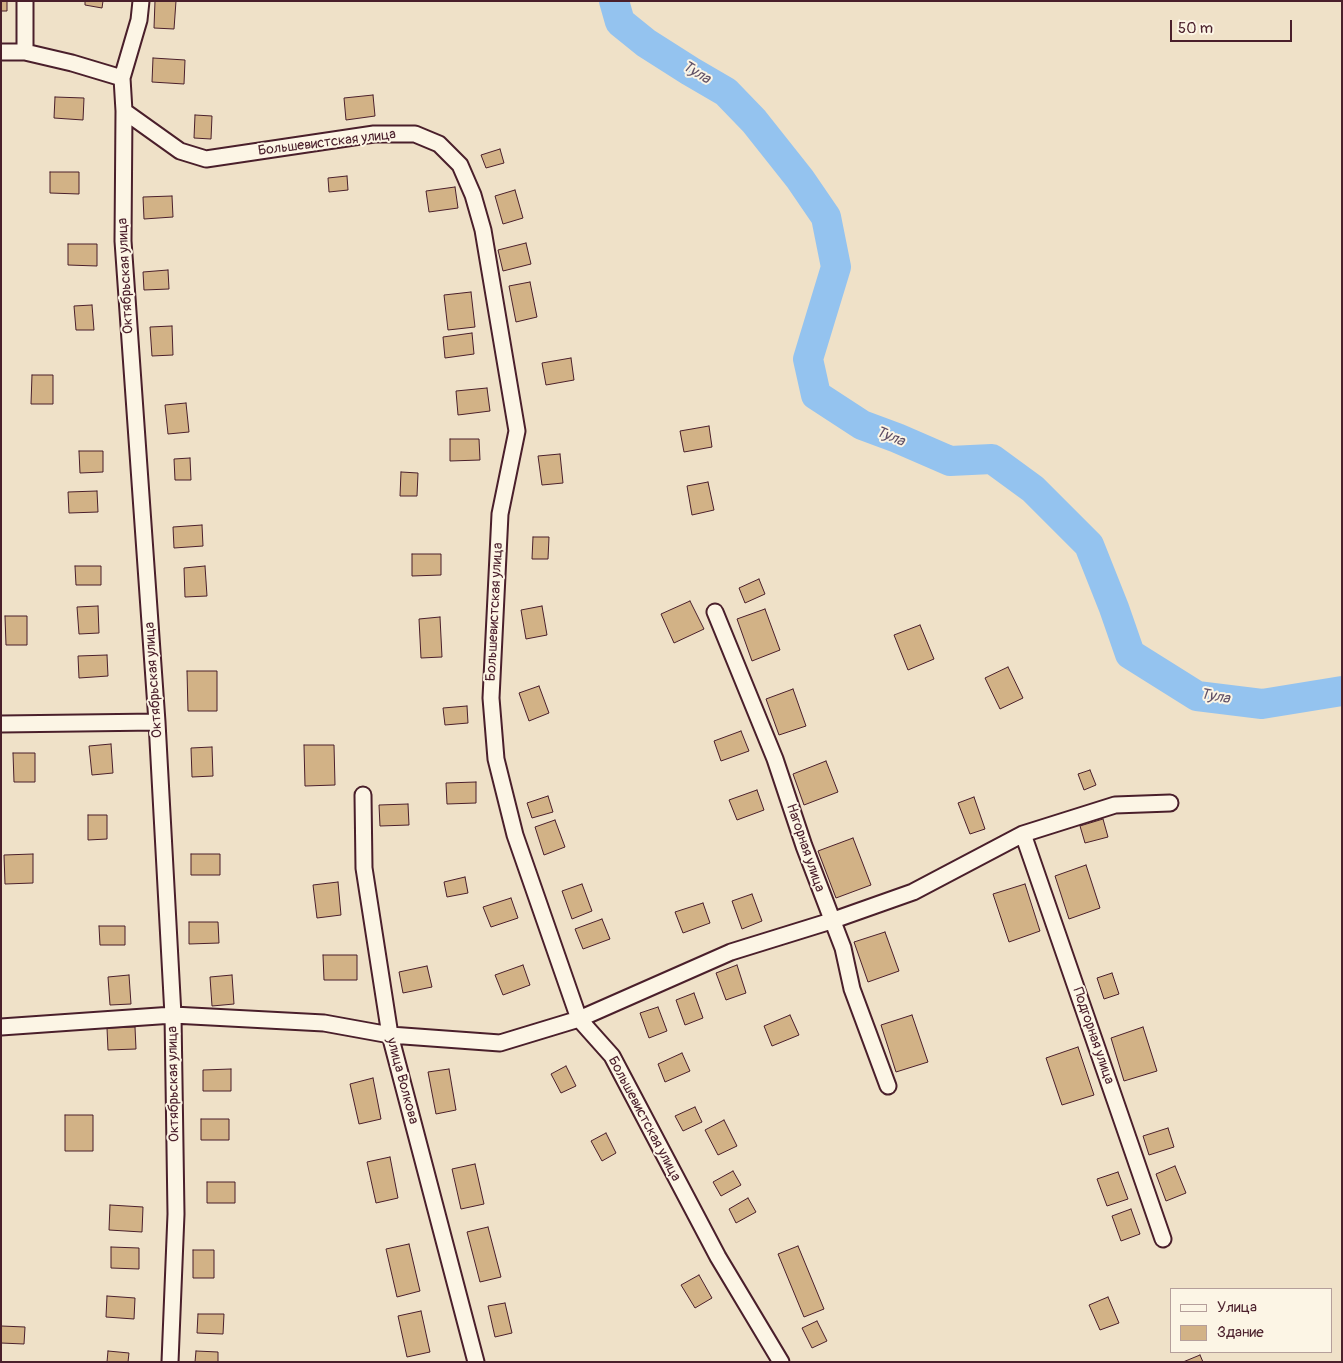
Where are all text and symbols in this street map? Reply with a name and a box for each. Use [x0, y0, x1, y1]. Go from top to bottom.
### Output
scale bar [1173, 10, 1296, 42]
text: 50 m [1178, 19, 1213, 38]
water label: Тула [679, 58, 713, 88]
street label: Большевистская улица [257, 126, 397, 160]
street label: Октябрьская улица [115, 218, 137, 334]
water label: Тула [873, 423, 907, 451]
street label: Большевистская улица [483, 542, 507, 682]
street label: Октябрьская улица [142, 621, 166, 739]
water label: Тула [1199, 686, 1231, 708]
street label: Нагорная улица [782, 802, 828, 894]
street label: Подгорная улица [1069, 985, 1117, 1087]
street label: Октябрьская улица [165, 1026, 183, 1142]
street label: улица Волкова [382, 1036, 422, 1126]
street label: Большевистская улица [604, 1054, 684, 1184]
legend [1170, 1288, 1333, 1353]
text: Улица [1217, 1298, 1257, 1317]
text: Здание [1217, 1323, 1264, 1342]

